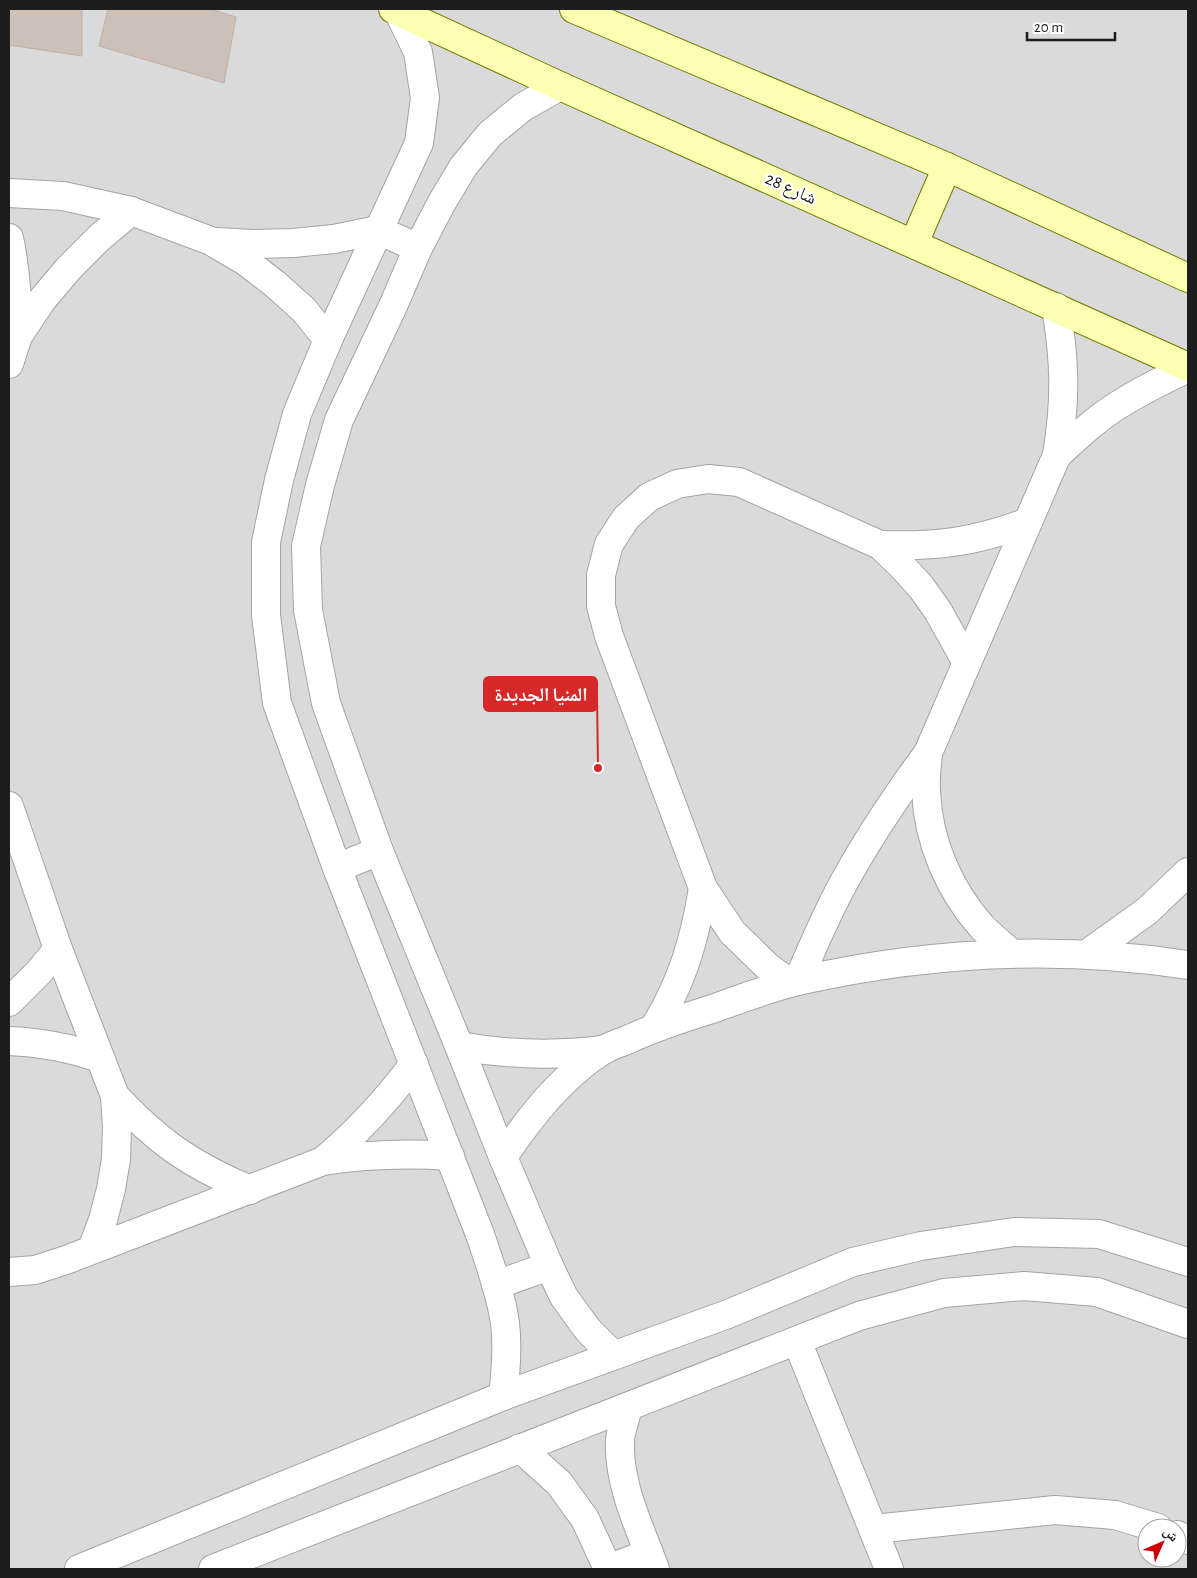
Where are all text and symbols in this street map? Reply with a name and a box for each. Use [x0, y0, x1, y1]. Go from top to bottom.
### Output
scale bar [1027, 10, 1114, 42]
text: 20 m [1034, 20, 1063, 35]
street label: شارع 28 [762, 170, 819, 209]
callout: المنيا الجديدة [484, 677, 597, 711]
text: المنيا الجديدة [494, 686, 588, 706]
north arrow [1137, 1518, 1187, 1568]
text: ش [1160, 1524, 1181, 1546]

